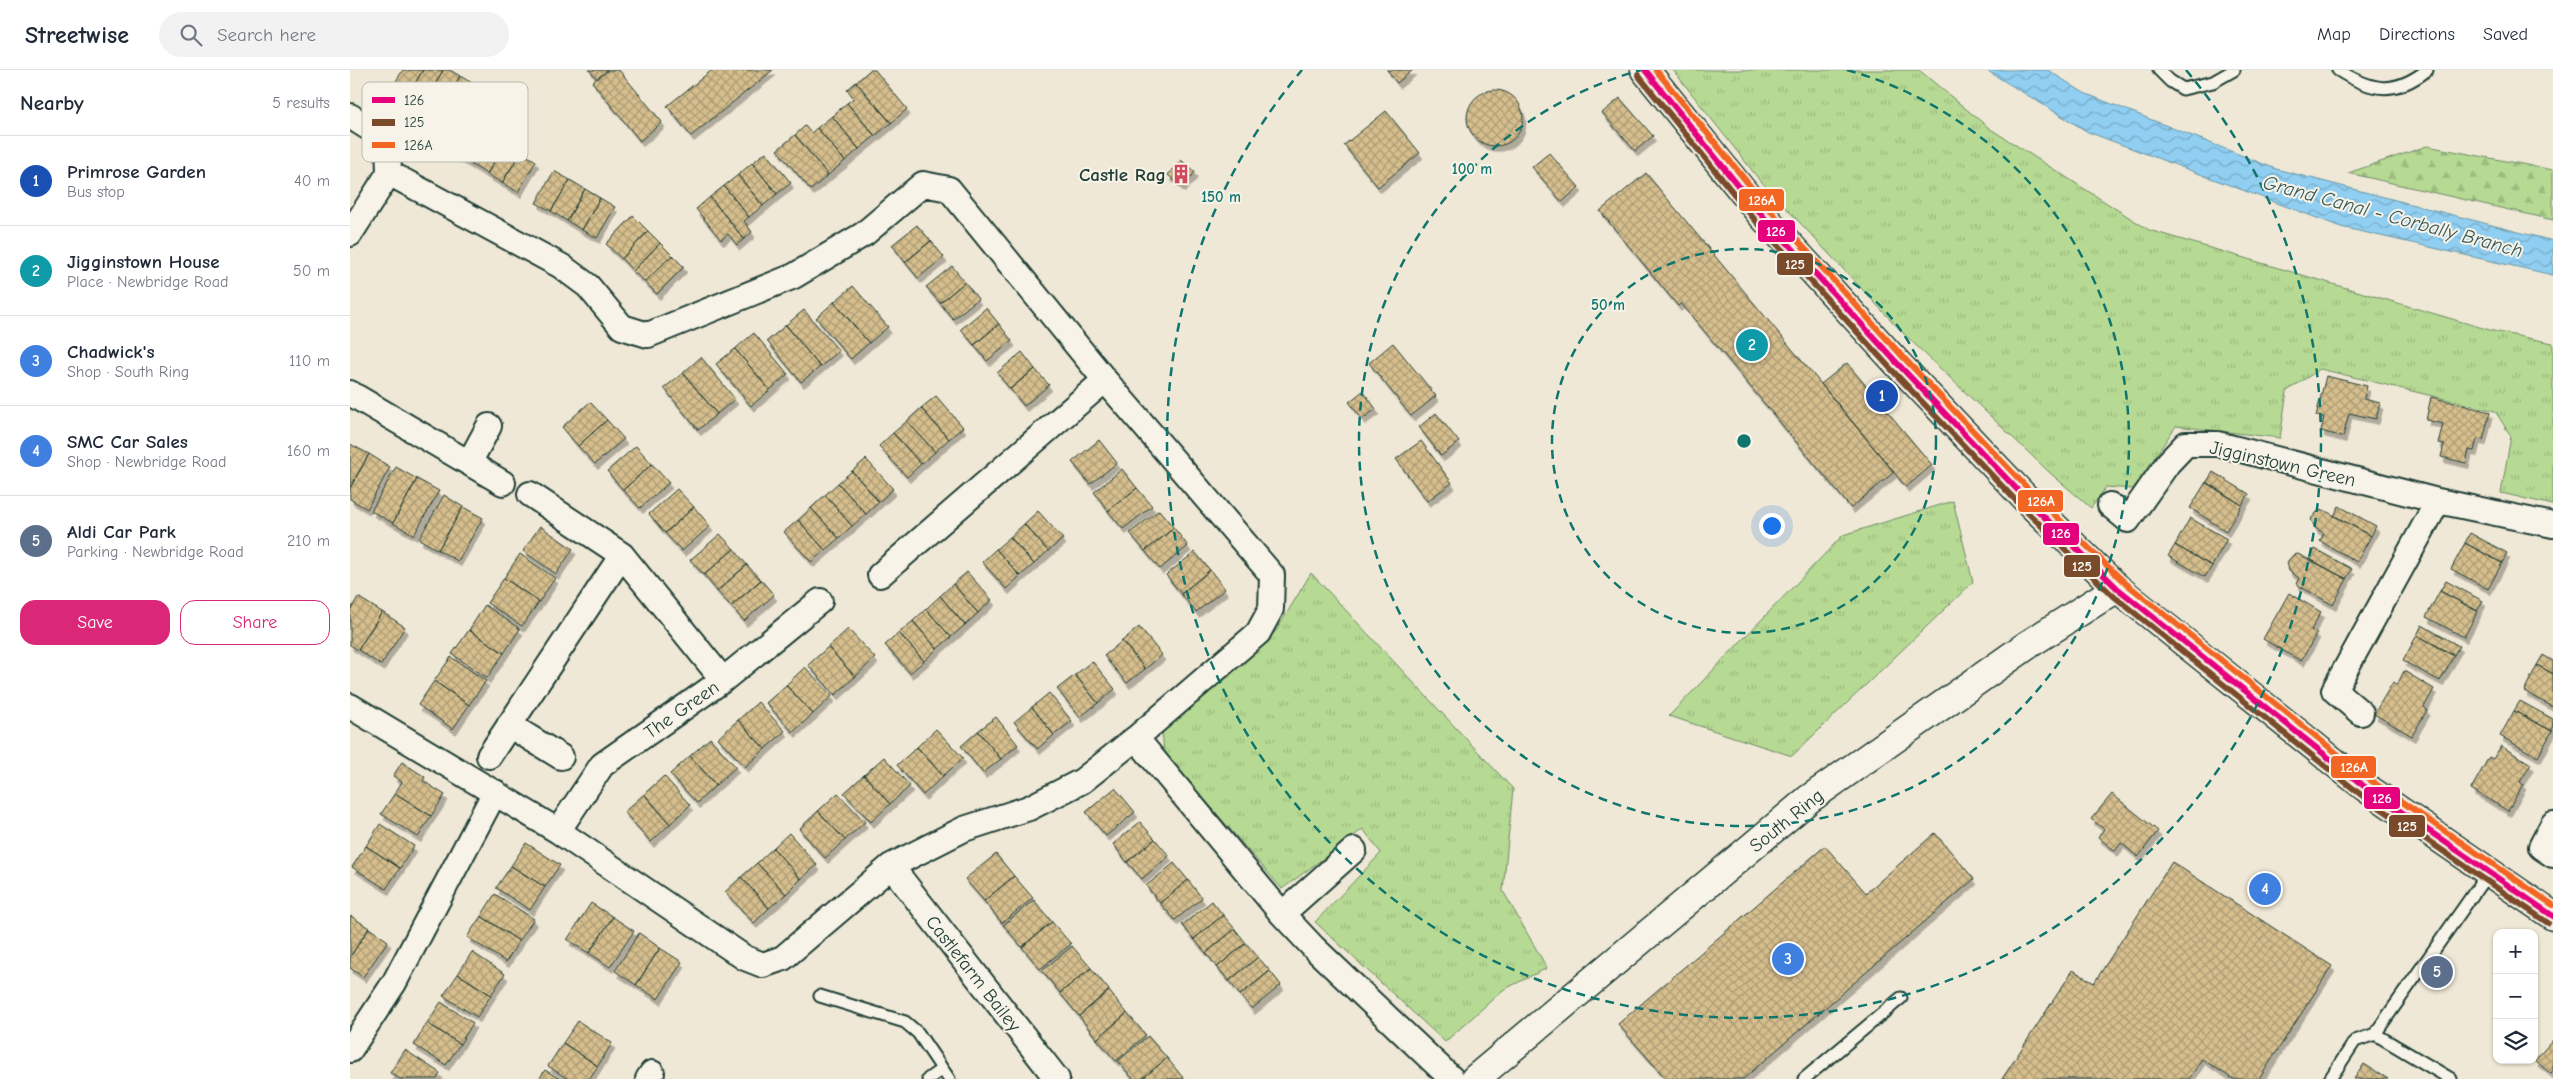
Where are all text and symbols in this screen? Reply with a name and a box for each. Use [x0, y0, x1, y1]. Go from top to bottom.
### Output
search box [159, 12, 509, 57]
text: Streetwise [25, 21, 129, 49]
icon: search [177, 21, 205, 49]
text: Search here [217, 24, 316, 46]
text: Map [2317, 24, 2351, 45]
text: Directions [2379, 24, 2455, 45]
text: Saved [2483, 24, 2528, 45]
legend [362, 82, 528, 162]
text: Nearby [20, 91, 84, 115]
text: 126 [404, 92, 424, 109]
text: 5 results [272, 94, 330, 112]
text: 125 [404, 114, 424, 131]
text: 126A [404, 137, 433, 154]
text: 100 m [1452, 160, 1492, 178]
text: Primrose Garden [67, 161, 206, 183]
building icon: Castle Rag [1170, 163, 1192, 185]
place label: Castle Rag [1079, 164, 1166, 186]
water label: Grand Canal - Corbally Branch [2261, 171, 2525, 262]
text: 1 [33, 172, 39, 190]
text: 40 m [294, 172, 330, 190]
text: Bus stop [67, 183, 125, 201]
text: 150 m [1201, 188, 1241, 206]
line badge: 126A [1738, 188, 1785, 212]
text: 126A [1748, 192, 1776, 209]
line badge: 126 [1757, 219, 1796, 243]
text: 126 [1766, 223, 1786, 240]
text: Jigginstown House [67, 251, 220, 273]
line badge: 125 [1776, 252, 1814, 276]
text: 125 [1785, 256, 1805, 273]
text: 2 [32, 262, 40, 280]
text: 50 m [293, 262, 330, 280]
text: Place · Newbridge Road [67, 273, 228, 291]
text: 50 m [1591, 296, 1625, 314]
pin: 2 [1736, 326, 1768, 364]
text: Chadwick's [67, 341, 155, 363]
text: 3 [32, 352, 40, 370]
text: 110 m [289, 352, 330, 370]
text: Shop · South Ring [67, 363, 189, 381]
pin: 1 [1866, 377, 1898, 415]
text: SMC Car Sales [67, 431, 188, 453]
centre of rings [1735, 432, 1753, 450]
street label: Jigginstown Green [2208, 436, 2358, 491]
text: 4 [32, 442, 40, 460]
text: 160 m [287, 442, 330, 460]
text: Shop · Newbridge Road [67, 453, 226, 471]
line badge: 126A [2017, 489, 2064, 513]
text: 126A [2027, 493, 2055, 510]
your location [1759, 513, 1785, 539]
text: Aldi Car Park [67, 521, 176, 543]
line badge: 126 [2042, 522, 2080, 546]
text: 126 [2051, 525, 2071, 542]
text: 5 [32, 532, 40, 550]
text: 210 m [287, 532, 330, 550]
text: Parking · Newbridge Road [67, 543, 244, 561]
line badge: 125 [2063, 554, 2101, 578]
text: 125 [2072, 558, 2092, 575]
button: Save [20, 600, 170, 645]
button: Share [180, 600, 330, 645]
street label: The Green [640, 676, 723, 744]
line badge: 126A [2330, 755, 2377, 779]
text: 126A [2340, 759, 2368, 776]
street label: South Ring [1745, 784, 1828, 857]
line badge: 126 [2363, 786, 2401, 810]
text: 126 [2372, 790, 2392, 807]
line badge: 125 [2388, 814, 2426, 838]
text: 125 [2397, 818, 2417, 835]
pin: 4 [2249, 870, 2281, 908]
street label: Castlefarm Bailey [921, 911, 1026, 1036]
map controls [2493, 929, 2538, 1064]
button: + [2493, 929, 2538, 974]
pin: 3 [1772, 940, 1804, 978]
pin: 5 [2421, 953, 2453, 991]
button: − [2493, 974, 2538, 1019]
button: layers [2493, 1019, 2538, 1064]

